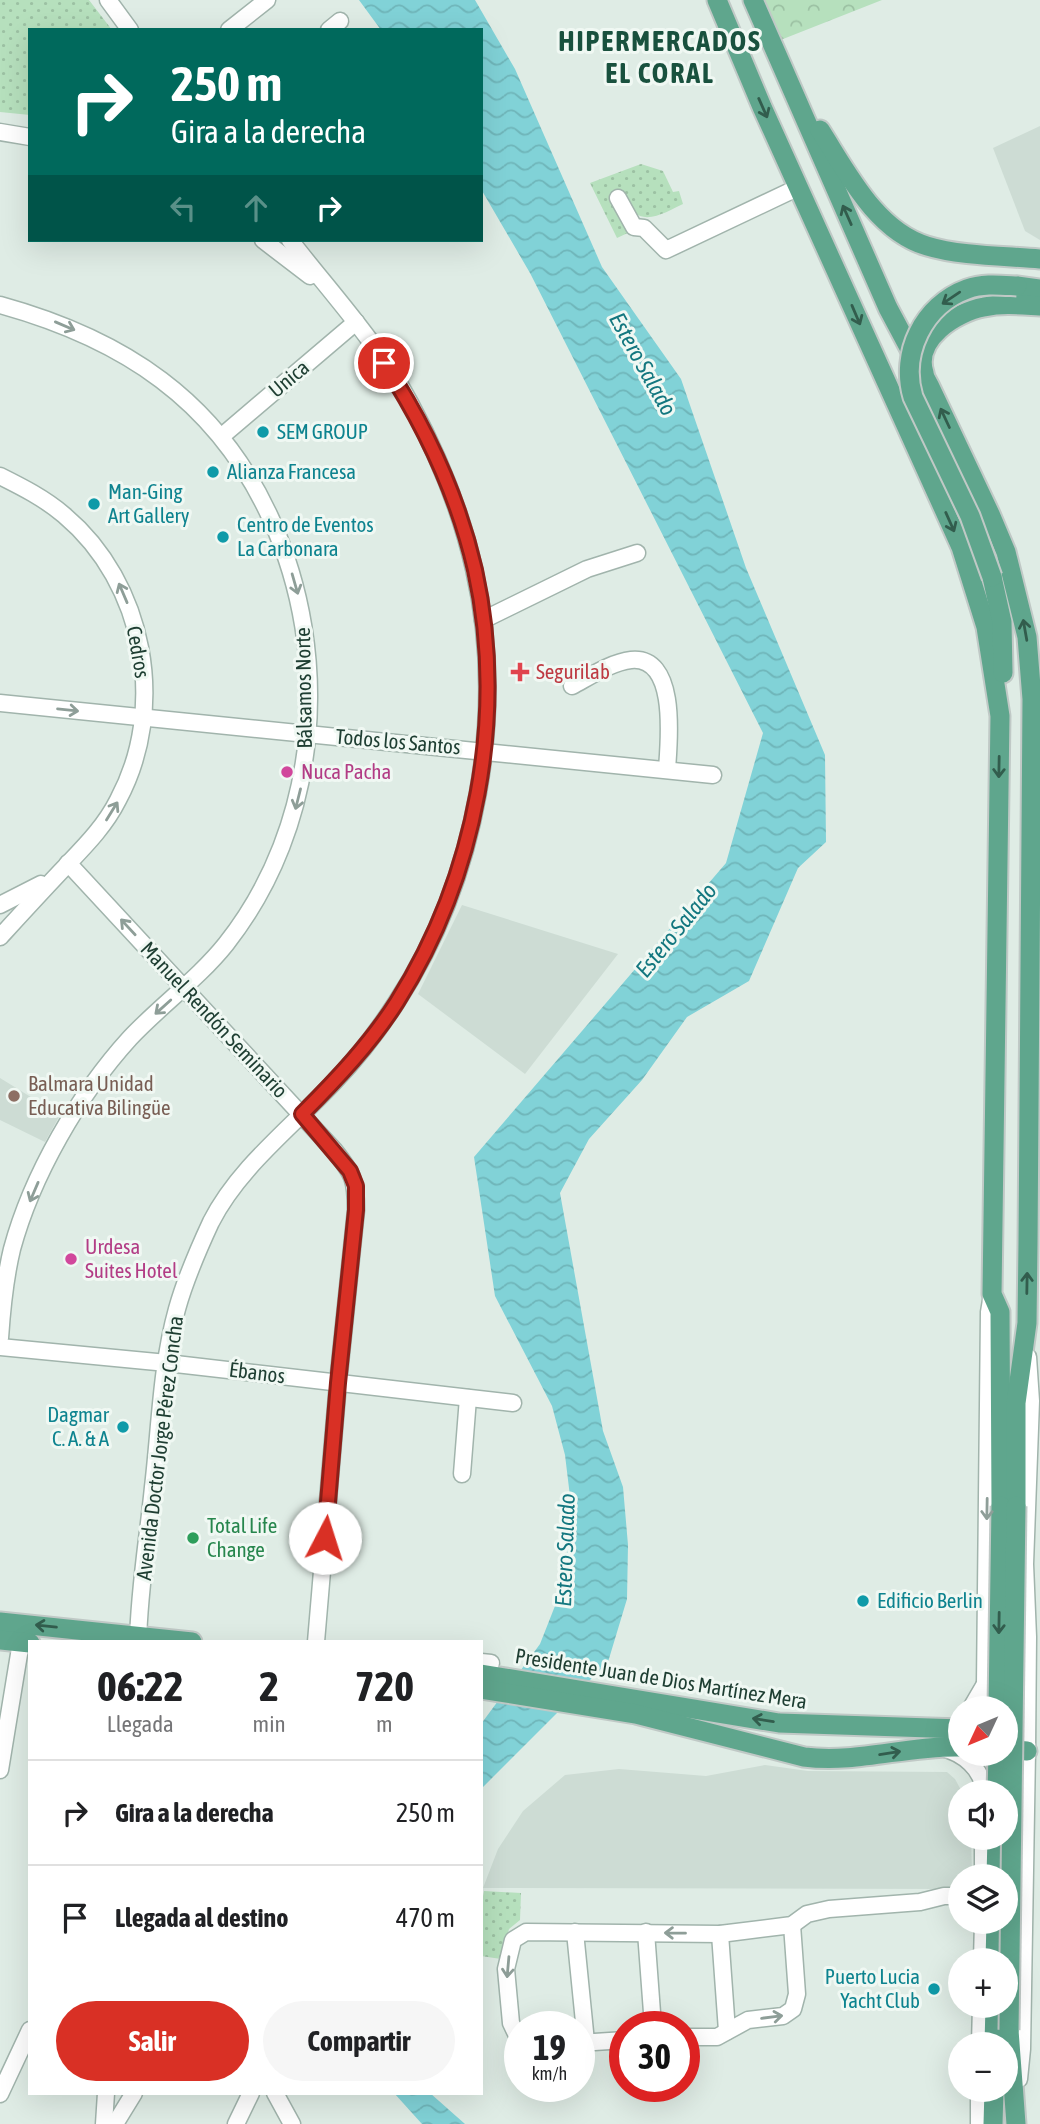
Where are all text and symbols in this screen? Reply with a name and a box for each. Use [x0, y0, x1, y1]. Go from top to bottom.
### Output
district label: HIPERMERCADOS EL CORAL [558, 25, 762, 89]
text: 250 m [171, 55, 282, 111]
icon: right [56, 56, 147, 147]
one-way arrow [757, 97, 770, 118]
text: Gira a la derecha [171, 113, 366, 150]
icon: left [164, 189, 202, 227]
icon: ahead [237, 189, 275, 227]
icon: right [310, 189, 348, 227]
one-way arrow [840, 205, 853, 226]
one-way arrow [942, 291, 961, 305]
one-way arrow [850, 304, 863, 326]
water label: Estero Salado [604, 308, 682, 420]
one-way arrow [54, 320, 75, 333]
pin [354, 333, 414, 393]
icon: arrive [365, 344, 403, 382]
street label: Unica [263, 355, 313, 402]
one-way arrow [937, 408, 951, 429]
place label: SEM GROUP [277, 419, 368, 443]
marker: SEM GROUP [255, 424, 271, 440]
place label: Alianza Francesa [227, 459, 356, 483]
marker: Alianza Francesa [205, 464, 221, 480]
place label: Man-Ging Art Gallery [108, 479, 190, 527]
marker: Man-Ging Art Gallery [86, 496, 102, 512]
one-way arrow [944, 511, 957, 533]
place label: Centro de Eventos La Carbonara [237, 512, 374, 560]
marker: Centro de Eventos La Carbonara [215, 529, 231, 545]
one-way arrow [289, 572, 302, 595]
one-way arrow [115, 583, 128, 605]
one-way arrow [1018, 619, 1031, 642]
street label: Cedros [123, 624, 155, 680]
street label: Bálsamos Norte [290, 627, 316, 749]
place label: Segurilab [536, 659, 610, 683]
marker: Segurilab [510, 662, 530, 682]
one-way arrow [56, 703, 79, 716]
street label: Todos los Santos [335, 724, 462, 758]
one-way arrow [992, 756, 1006, 779]
place label: Nuca Pacha [301, 759, 391, 783]
marker: Nuca Pacha [279, 764, 295, 780]
one-way arrow [291, 787, 304, 810]
one-way arrow [104, 802, 119, 821]
water label: Estero Salado [630, 878, 722, 982]
one-way arrow [120, 919, 137, 936]
street label: Manuel Rendón Seminario [136, 936, 293, 1102]
one-way arrow [154, 998, 172, 1014]
place label: Balmara Unidad Educativa Bilingüe [28, 1071, 171, 1119]
marker: Balmara Unidad Educativa Bilingüe [6, 1088, 22, 1104]
one-way arrow [26, 1181, 39, 1202]
place label: Urdesa Suites Hotel [85, 1234, 178, 1282]
marker: Urdesa Suites Hotel [63, 1251, 79, 1267]
one-way arrow [1021, 1272, 1034, 1295]
street label: Avenida Doctor Jorge Pérez Concha [131, 1314, 187, 1581]
street label: Ébanos [228, 1357, 286, 1387]
place label: Dagmar C. A. & A [47, 1402, 110, 1450]
marker: Dagmar C. A. & A [115, 1419, 131, 1435]
water label: Estero Salado [550, 1493, 580, 1607]
one-way arrow [980, 1497, 994, 1520]
position arrow [288, 1501, 362, 1575]
place label: Total Life Change [207, 1513, 277, 1561]
marker: Total Life Change [185, 1530, 201, 1546]
place label: Edificio Berlin [877, 1588, 983, 1612]
marker: Edificio Berlin [855, 1593, 871, 1609]
one-way arrow [993, 1611, 1006, 1634]
one-way arrow [35, 1619, 57, 1632]
street label: Presidente Juan de Dios Martínez Mera [514, 1643, 809, 1713]
text: 06:22 [97, 1662, 184, 1710]
text: 2 [259, 1662, 279, 1710]
text: 720 [355, 1662, 414, 1710]
north arrow [948, 1696, 1018, 1766]
map controls [948, 1696, 1018, 2102]
text: Llegada [107, 1711, 174, 1737]
text: min [253, 1711, 286, 1737]
text: m [376, 1711, 393, 1737]
one-way arrow [752, 1713, 775, 1726]
one-way arrow [878, 1746, 900, 1759]
button: sound [948, 1780, 1018, 1850]
icon: right [56, 1794, 94, 1832]
text: Gira a la derecha [115, 1798, 274, 1828]
text: 250 m [396, 1798, 455, 1828]
button: layers [948, 1864, 1018, 1934]
icon: arrive [56, 1899, 94, 1937]
text: Llegada al destino [115, 1903, 288, 1933]
text: 470 m [396, 1903, 455, 1933]
one-way arrow [664, 1926, 687, 1940]
button: + [948, 1948, 1018, 2018]
one-way arrow [501, 1955, 514, 1978]
place label: Puerto Lucia Yacht Club [825, 1964, 920, 2012]
marker: Puerto Lucia Yacht Club [926, 1981, 942, 1997]
button: Salir [56, 2001, 249, 2081]
button: Compartir [263, 2001, 455, 2081]
speed limit sign: 30 [609, 2011, 700, 2102]
one-way arrow [760, 2011, 783, 2024]
text: 19 [533, 2027, 566, 2067]
button: − [948, 2032, 1018, 2102]
text: km/h [532, 2063, 567, 2084]

